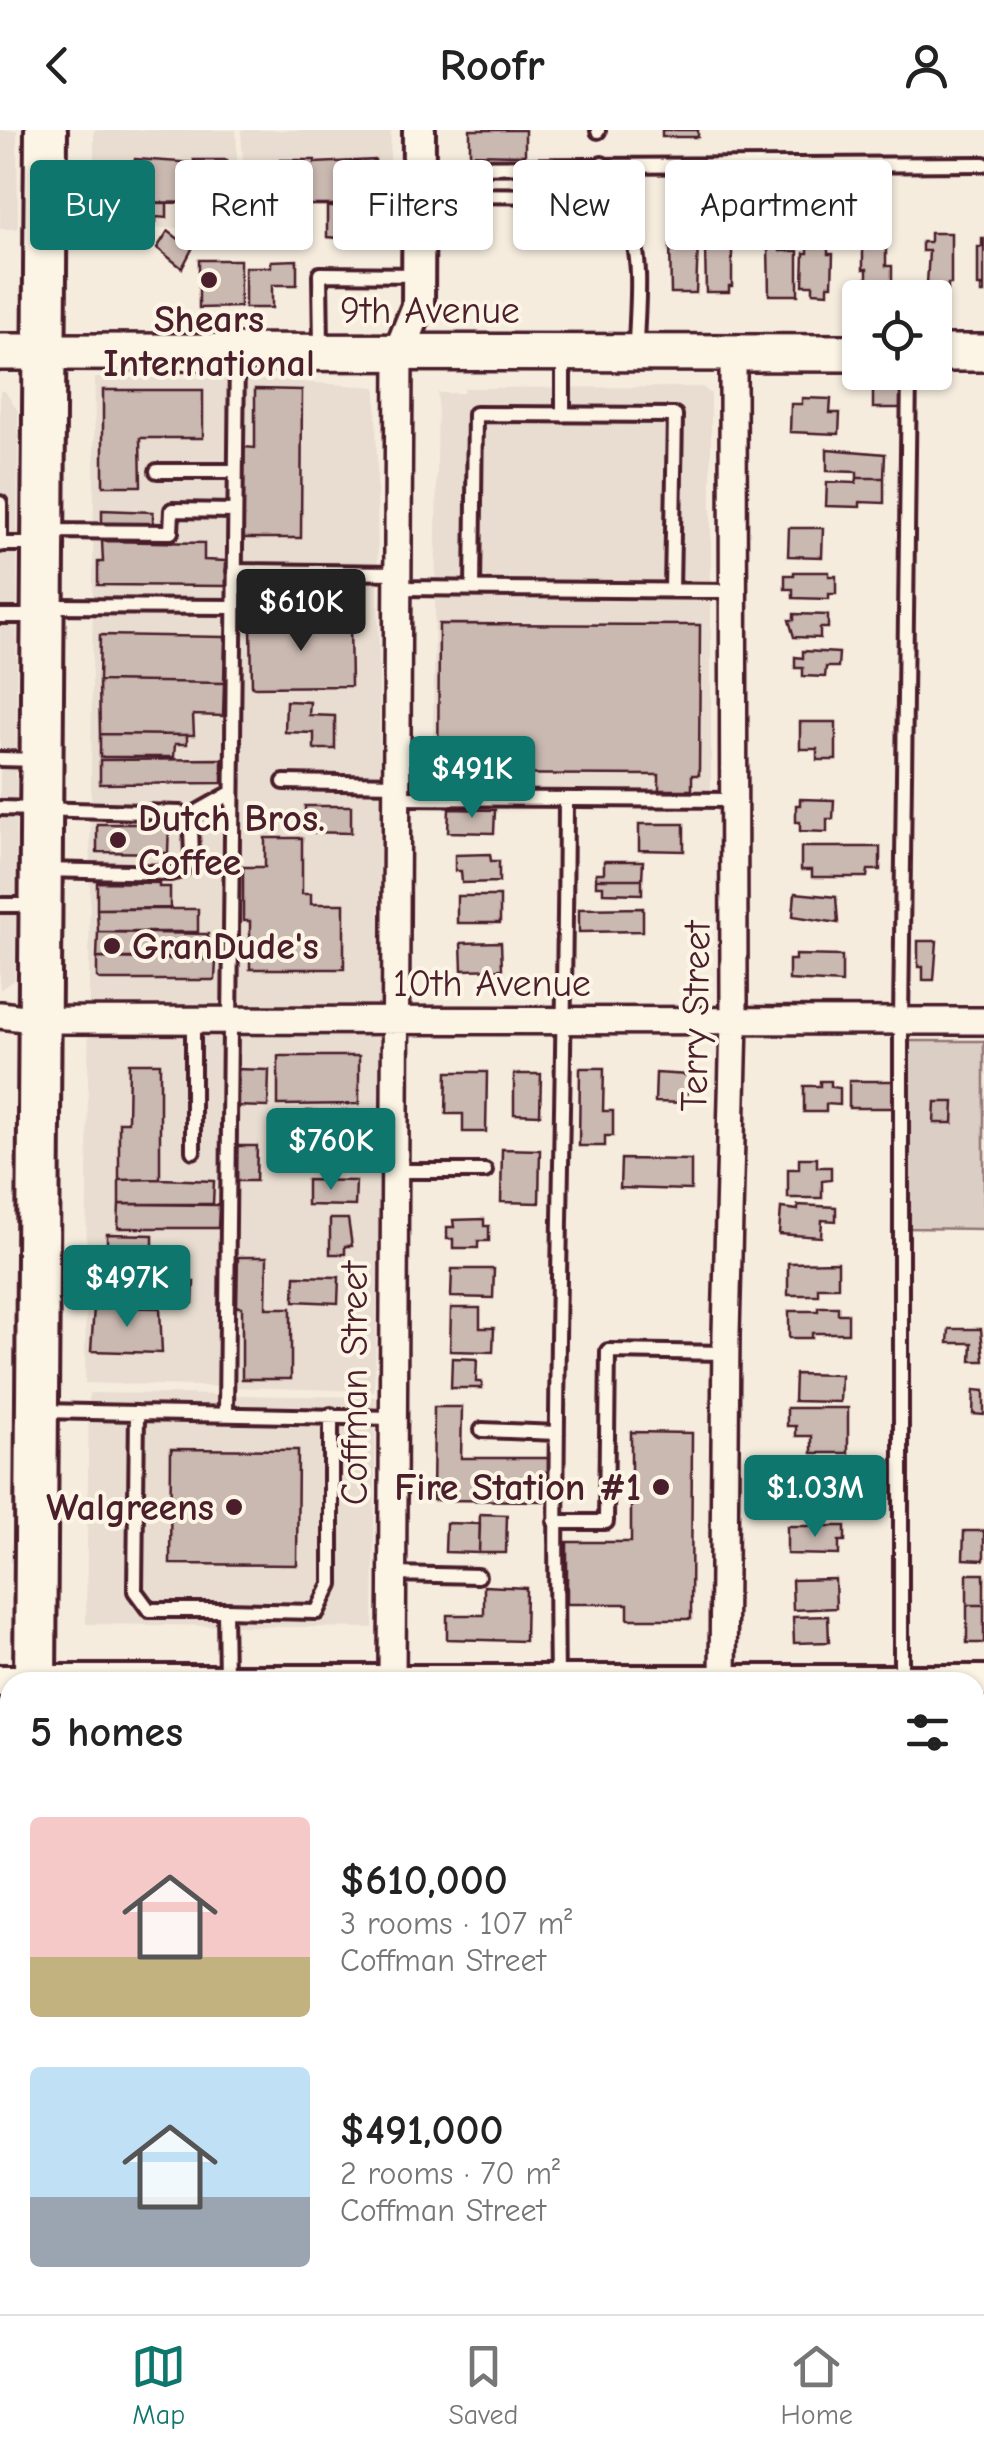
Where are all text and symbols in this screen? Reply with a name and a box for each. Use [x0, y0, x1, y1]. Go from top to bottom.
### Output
icon: back [30, 38, 85, 93]
icon: person [899, 38, 954, 93]
text: Roofr [439, 39, 545, 91]
chip: Buy [30, 160, 155, 250]
chip: Rent [175, 160, 313, 250]
chip: Filters [333, 160, 493, 250]
chip: New [513, 160, 645, 250]
chip: Apartment [665, 160, 892, 250]
marker: Shears International [198, 269, 220, 291]
map controls [842, 280, 952, 390]
button: locate [842, 280, 952, 390]
street label: 9th Avenue [340, 289, 520, 333]
place label: Shears International [103, 298, 315, 386]
pin: $610K [231, 569, 371, 654]
text: $610K [259, 583, 343, 620]
pin: $491K [402, 736, 542, 821]
text: $491K [431, 750, 513, 787]
place label: Dutch Bros. Coffee [138, 797, 325, 885]
marker: Dutch Bros. Coffee [107, 829, 129, 851]
street label: Terry Street [672, 919, 720, 1112]
place label: GranDude's [132, 925, 319, 969]
marker: GranDude's [101, 935, 123, 957]
street label: 10th Avenue [393, 962, 591, 1006]
pin: $760K [261, 1108, 401, 1193]
text: $760K [288, 1122, 374, 1159]
pin: $497K [57, 1245, 197, 1330]
text: $497K [85, 1259, 169, 1296]
street label: Coffman Street [333, 1260, 377, 1505]
pin: $1.03M [734, 1455, 896, 1540]
place label: Fire Station #1 [394, 1466, 641, 1510]
text: $1.03M [766, 1469, 864, 1506]
marker: Fire Station #1 [650, 1476, 672, 1498]
place label: Walgreens [46, 1486, 214, 1530]
marker: Walgreens [223, 1496, 245, 1518]
icon: filters [900, 1705, 955, 1760]
text: 5 homes [30, 1708, 183, 1757]
text: $610,000 [340, 1856, 508, 1905]
icon: home [110, 1857, 230, 1977]
text: 3 rooms · 107 m² [340, 1905, 572, 1942]
text: Coffman Street [340, 1942, 546, 1979]
text: $491,000 [340, 2106, 504, 2155]
icon: home [110, 2107, 230, 2227]
text: 2 rooms · 70 m² [340, 2155, 560, 2192]
text: Coffman Street [340, 2192, 546, 2229]
tab: Map [131, 2339, 186, 2431]
tab: Saved [448, 2339, 518, 2431]
tab: Home [781, 2339, 853, 2431]

